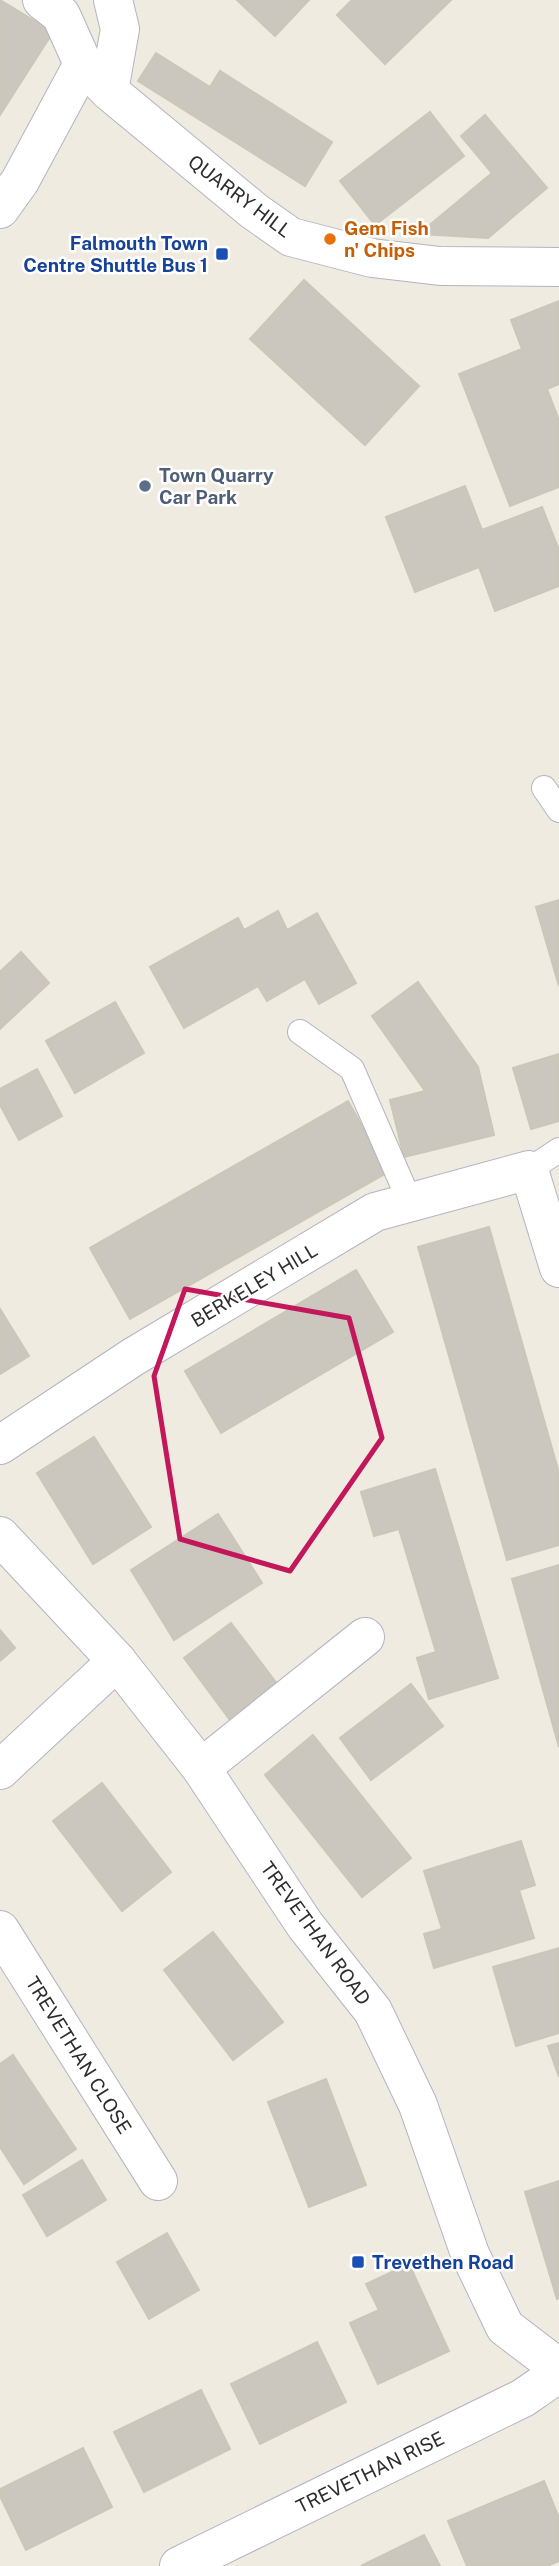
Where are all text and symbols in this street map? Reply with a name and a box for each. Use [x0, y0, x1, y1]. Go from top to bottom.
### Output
street label: QUARRY HILL [184, 150, 296, 242]
place label: Gem Fish n' Chips [344, 217, 429, 261]
marker: Gem Fish n' Chips [322, 231, 338, 247]
place label: Falmouth Town Centre Shuttle Bus 1 [23, 232, 208, 276]
marker: Falmouth Town Centre Shuttle Bus 1 [214, 246, 230, 262]
place label: Town Quarry Car Park [159, 464, 274, 508]
marker: Town Quarry Car Park [137, 478, 153, 494]
street label: BERKELEY HILL [187, 1239, 321, 1331]
street label: TREVETHAN ROAD [257, 1857, 375, 2009]
street label: TREVETHAN CLOSE [22, 1972, 136, 2138]
place label: Trevethen Road [372, 2251, 514, 2273]
marker: Trevethen Road [350, 2254, 366, 2270]
street label: TREVETHAN RISE [292, 2427, 448, 2517]

